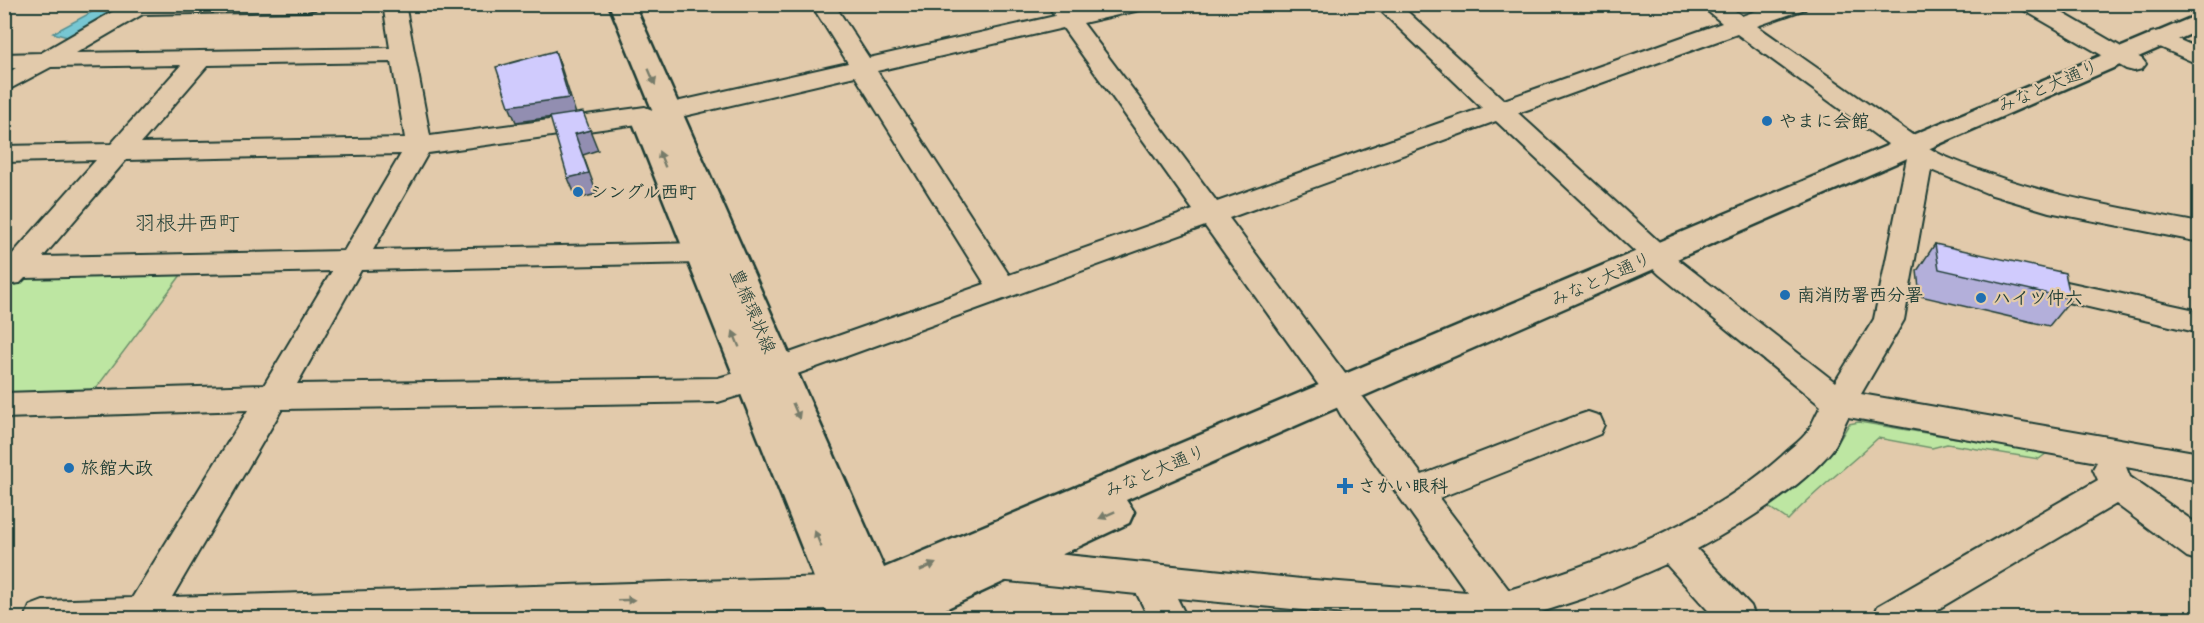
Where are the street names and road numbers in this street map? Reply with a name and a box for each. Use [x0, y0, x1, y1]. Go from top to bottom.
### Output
street label: みなと大通り [1992, 51, 2102, 118]
street label: みなと大通り [1546, 243, 1655, 312]
street label: 豊橋環状線 [724, 264, 784, 357]
street label: みなと大通り [1099, 436, 1209, 503]

